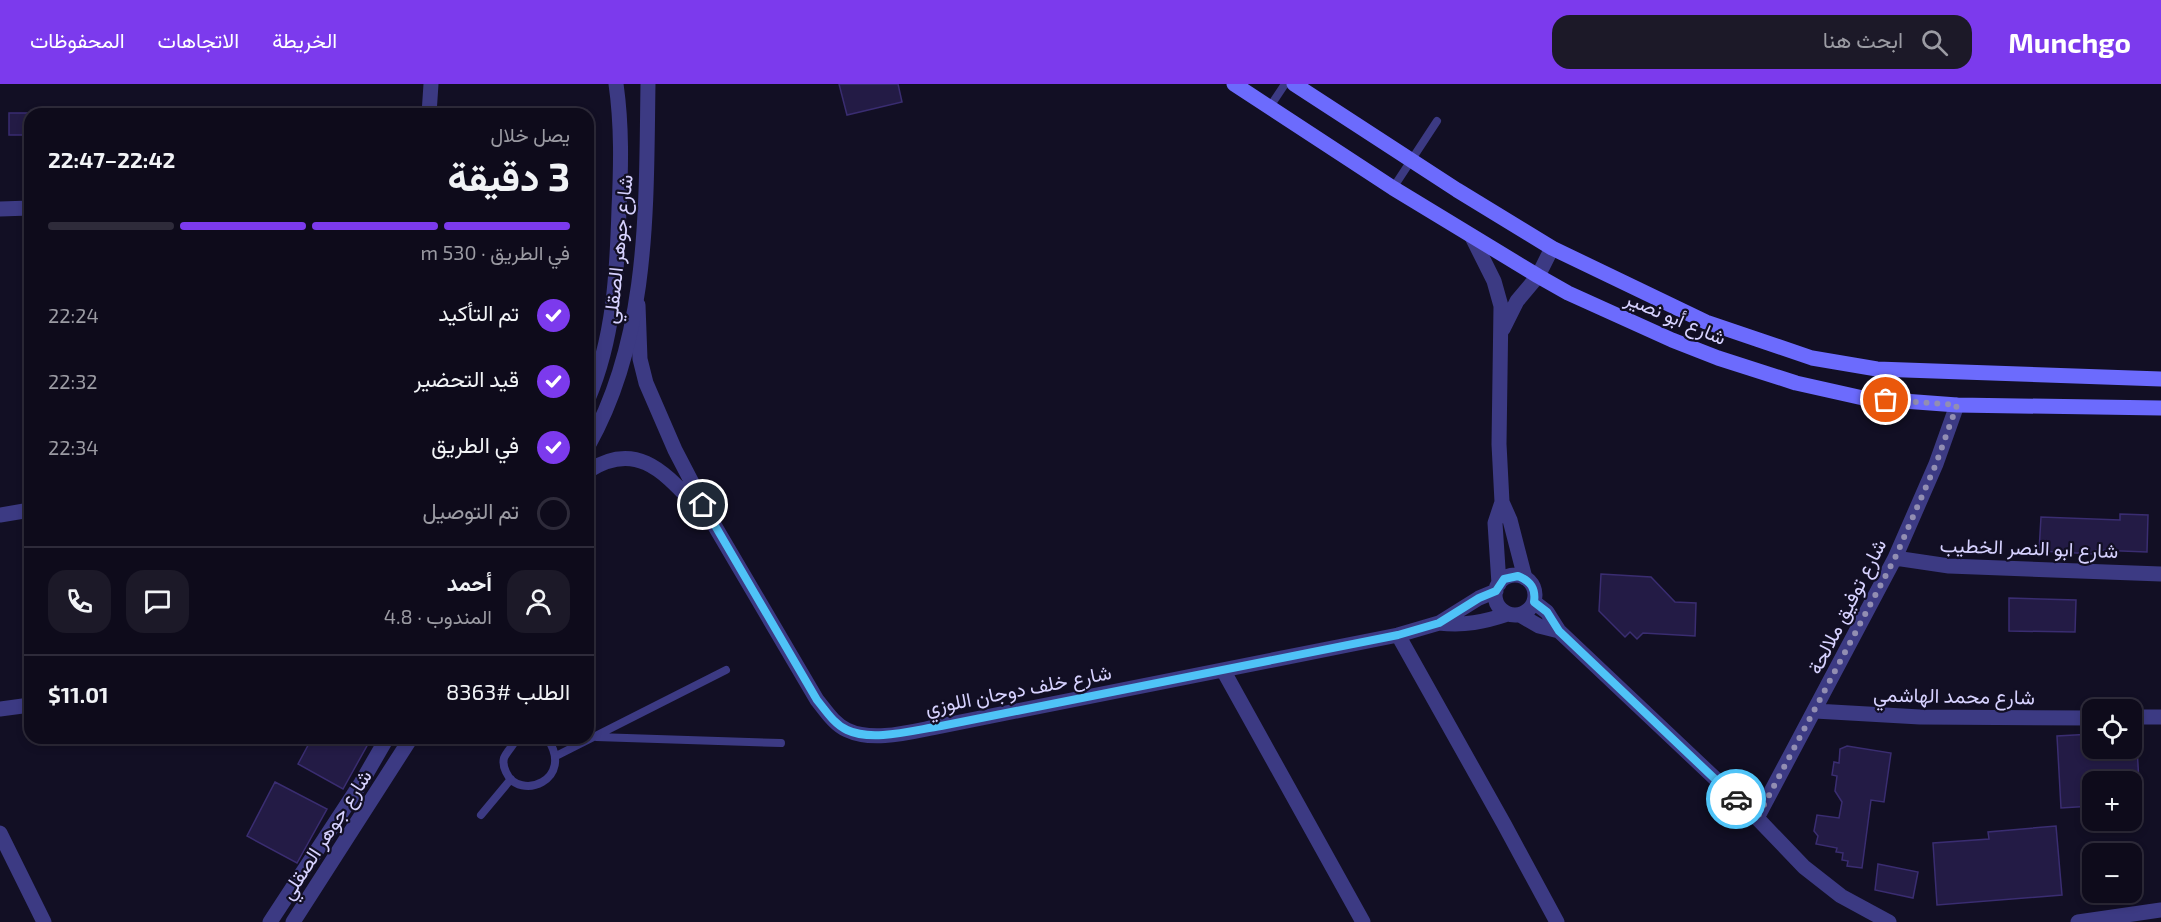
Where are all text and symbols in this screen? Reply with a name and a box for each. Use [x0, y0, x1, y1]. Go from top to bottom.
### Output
search box [1552, 15, 1972, 69]
text: Munchgo [2008, 25, 2131, 59]
text: ابحث هنا [1823, 26, 1903, 52]
icon: search [1918, 26, 1951, 59]
text: المحفوظات [30, 27, 125, 52]
text: الاتجاهات [158, 27, 239, 52]
text: الخريطة [272, 27, 337, 52]
text: يصل خلال [490, 122, 570, 146]
text: 22:42–22:47 [48, 146, 175, 172]
text: 3 دقيقة [447, 152, 570, 199]
street label: شارع جوهر الصقلي [597, 173, 643, 325]
text: في الطريق · 530 m [421, 240, 570, 264]
street label: شارع أبو نصير [1620, 285, 1730, 352]
text: تم التأكيد [438, 299, 519, 325]
icon: check [537, 299, 570, 332]
text: 22:24 [48, 303, 99, 327]
text: قيد التحضير [414, 365, 519, 391]
icon: check [537, 365, 570, 398]
text: 22:32 [48, 369, 98, 393]
pin [1860, 374, 1911, 425]
icon: bag [1869, 383, 1902, 416]
text: في الطريق [431, 431, 519, 457]
icon: check [537, 431, 570, 464]
text: 22:34 [48, 435, 99, 459]
pin [677, 479, 728, 530]
icon: home [686, 488, 719, 521]
text: تم التوصيل [422, 497, 519, 523]
street label: شارع ابو النصر الخطيب [1939, 532, 2119, 565]
street label: شارع توفيق ملالحة [1802, 534, 1893, 679]
text: أحمد [447, 569, 492, 595]
button: phone [48, 570, 111, 633]
button: chat [126, 570, 189, 633]
button: person [507, 570, 570, 633]
text: المندوب · 4.8 [384, 604, 492, 628]
street label: شارع خلف دوجان اللوزي [923, 659, 1114, 725]
text: الطلب #8363 [446, 678, 570, 704]
text: $11.01 [48, 681, 109, 707]
street label: شارع محمد الهاشمي [1873, 682, 2035, 714]
map controls [2082, 699, 2142, 903]
button: locate [2082, 699, 2142, 759]
street label: شارع جوهر الصقلي [274, 765, 381, 907]
courier [1706, 769, 1766, 829]
button: + [2082, 771, 2142, 831]
icon: car [1720, 783, 1753, 816]
button: − [2082, 843, 2142, 903]

